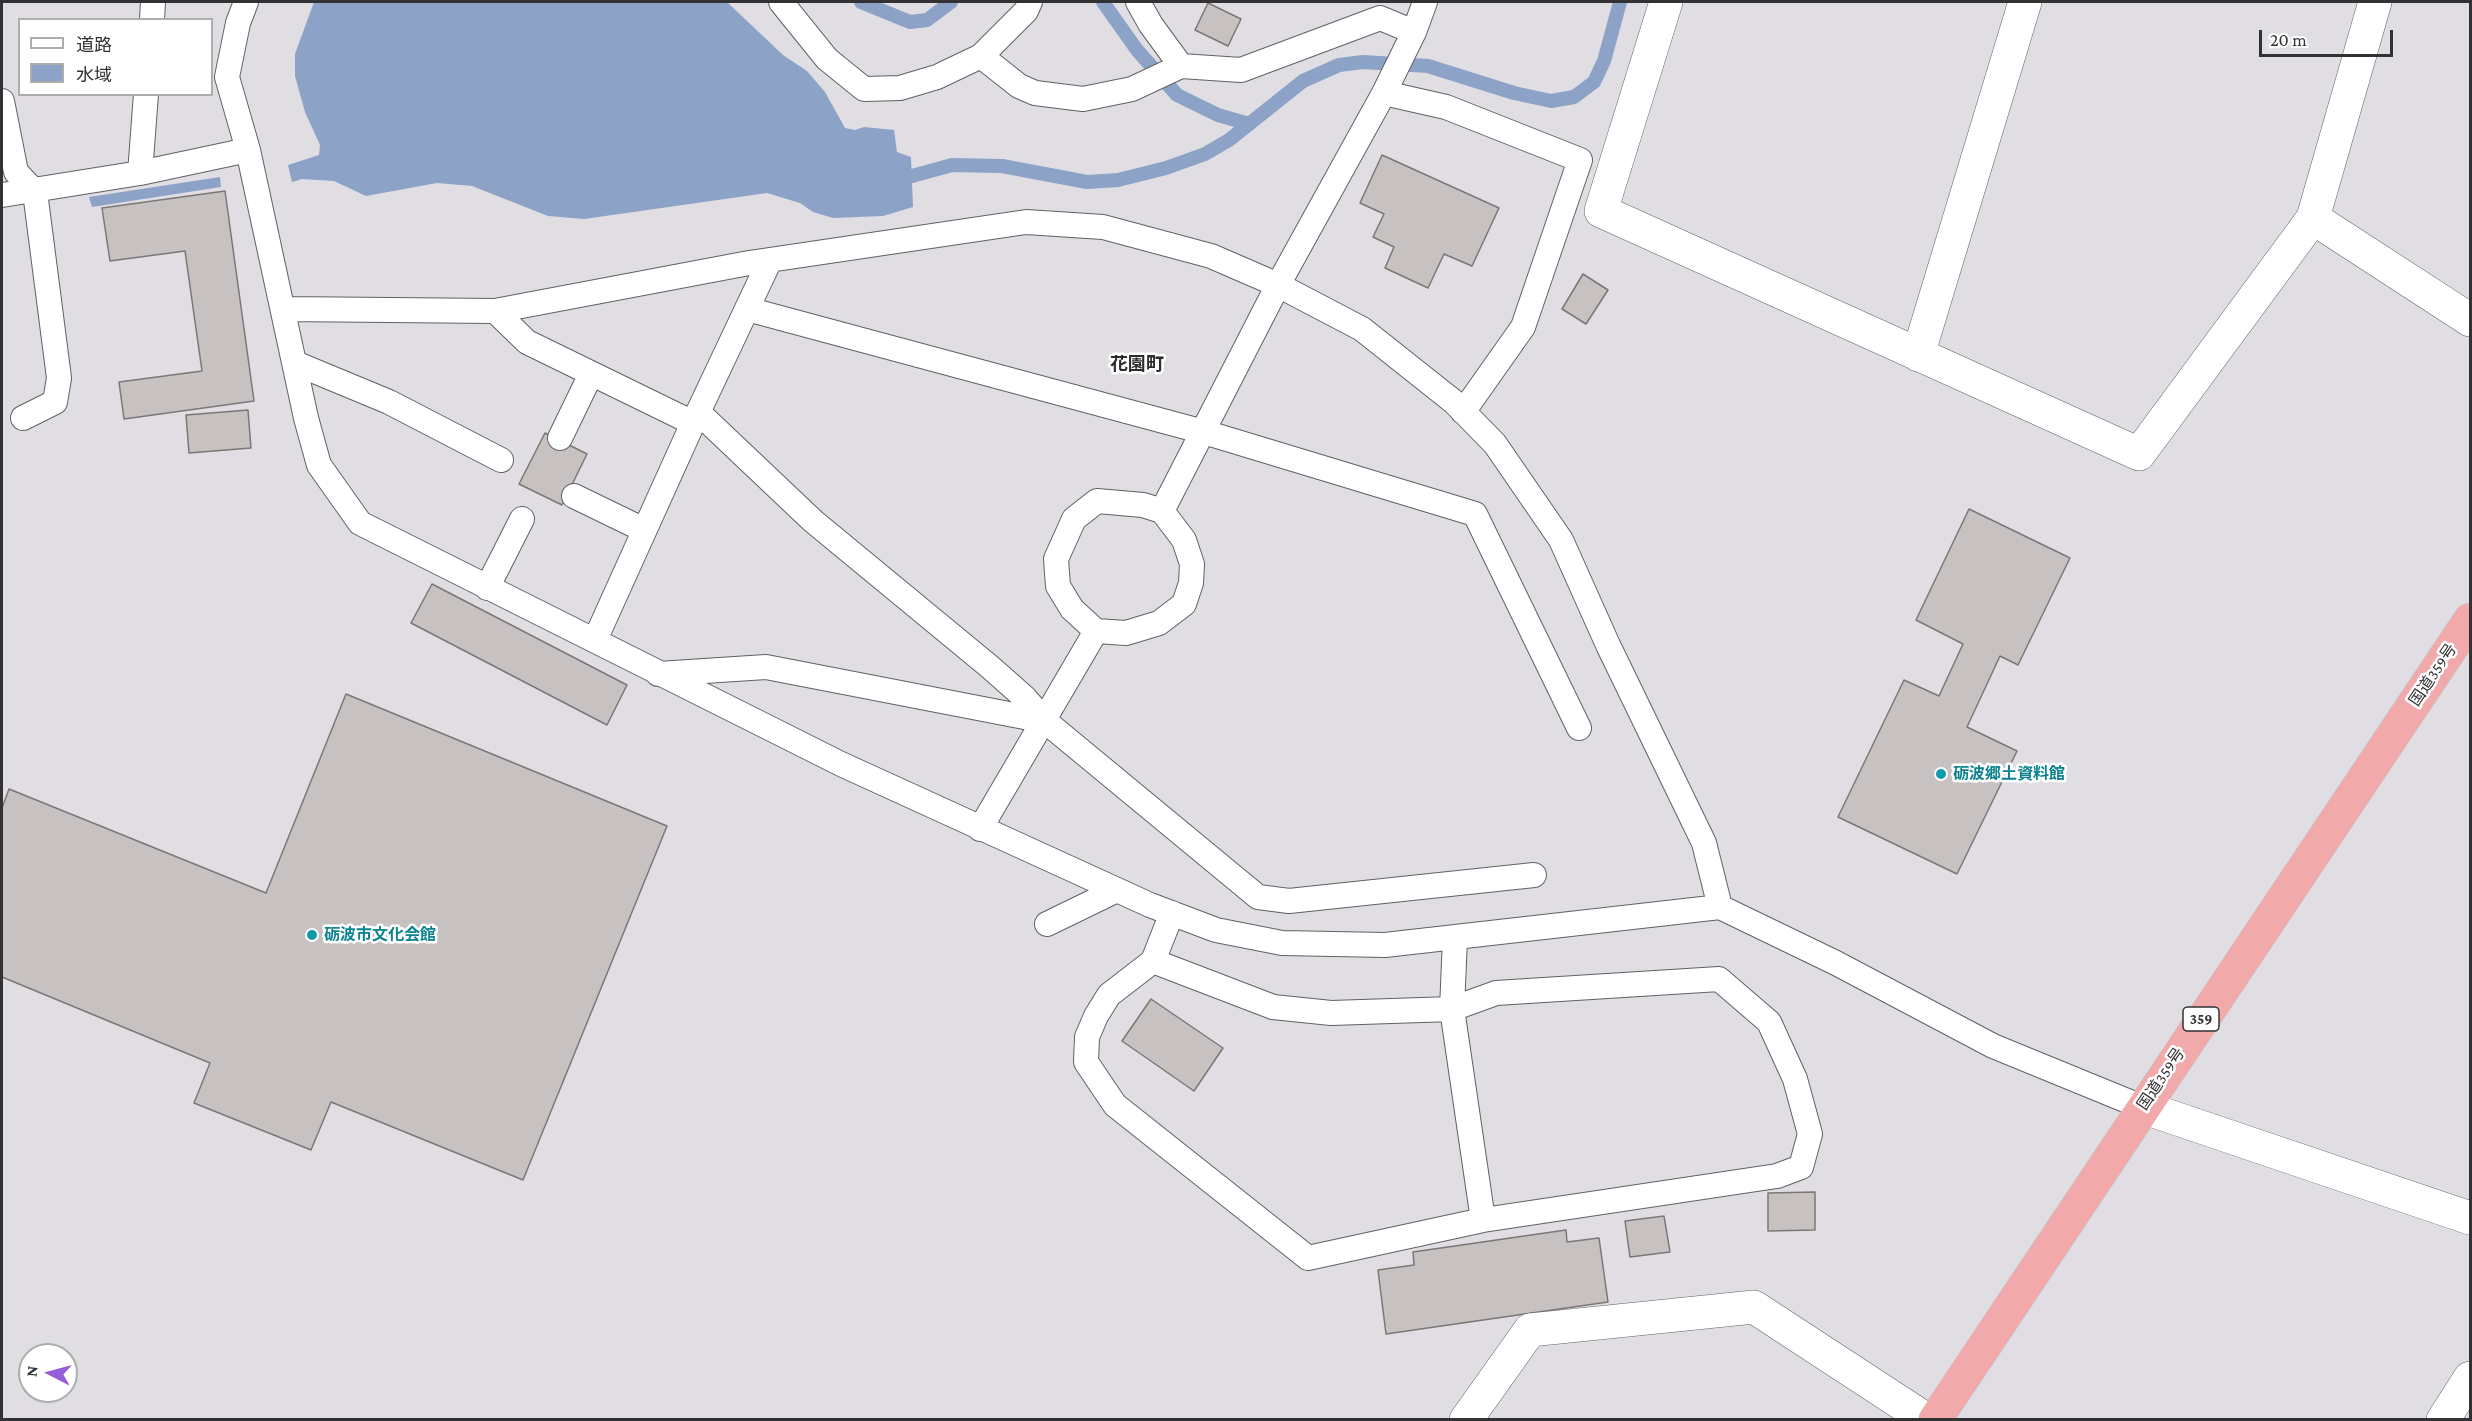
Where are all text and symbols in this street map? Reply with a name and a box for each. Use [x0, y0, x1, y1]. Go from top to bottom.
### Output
legend [18, 18, 213, 96]
scale bar [2262, 18, 2396, 56]
text: 20 m [2270, 30, 2307, 50]
text: 道路 [76, 35, 112, 55]
text: 水域 [76, 65, 112, 85]
district label: 花園町 [1110, 353, 1164, 375]
street label: 国道359号 [2405, 640, 2461, 710]
place label: 砺波郷土資料館 [1953, 764, 2065, 784]
marker: 砺波郷土資料館 [1934, 767, 1948, 781]
place label: 砺波市文化会館 [324, 925, 436, 945]
marker: 砺波市文化会館 [305, 928, 319, 942]
road number: 359 [2183, 1007, 2219, 1031]
street label: 国道359号 [2133, 1044, 2189, 1114]
north arrow [18, 1343, 78, 1403]
text: N [23, 1365, 41, 1378]

